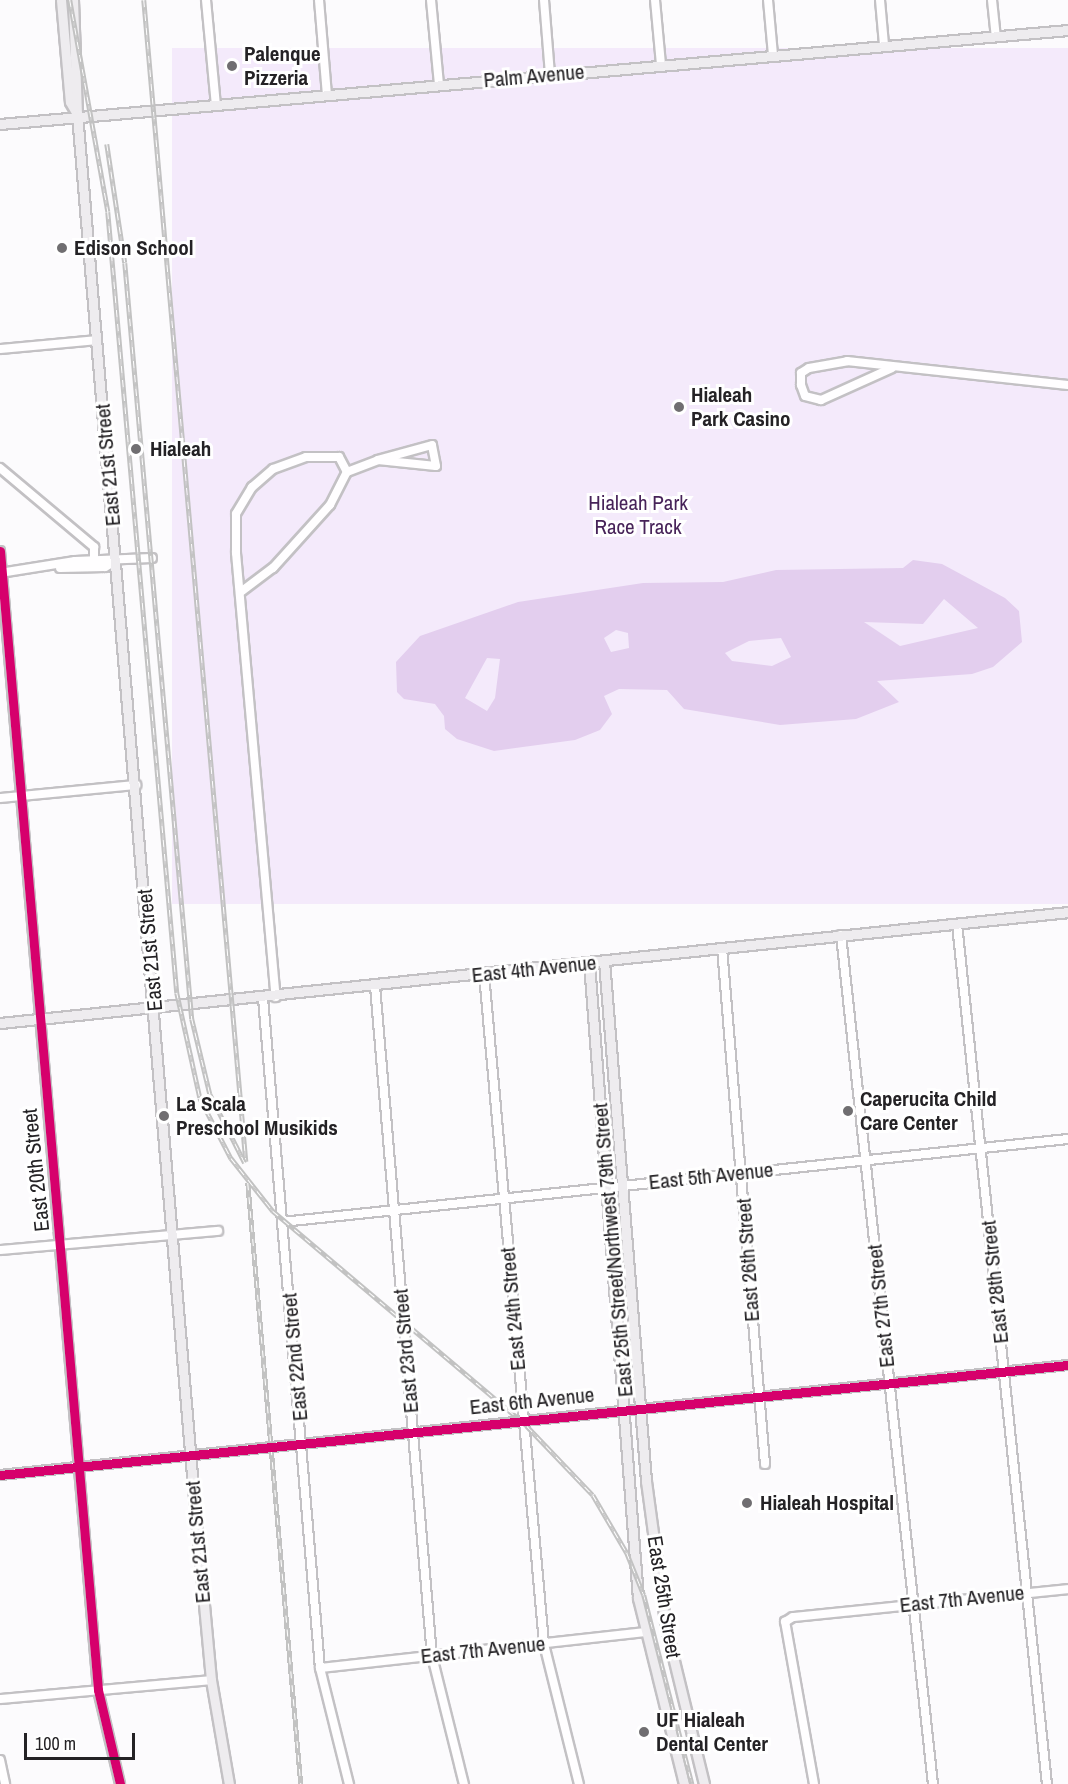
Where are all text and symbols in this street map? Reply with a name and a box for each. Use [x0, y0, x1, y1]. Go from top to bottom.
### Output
place label: Palenque Pizzeria [244, 41, 321, 91]
marker: Palenque Pizzeria [225, 59, 239, 73]
street label: Palm Avenue [482, 59, 586, 93]
place label: Edison School [74, 235, 194, 261]
marker: Edison School [55, 241, 69, 255]
place label: Hialeah Park Casino [691, 382, 791, 432]
marker: Hialeah Park Casino [672, 400, 686, 414]
street label: East 21st Street [90, 403, 126, 527]
place label: Hialeah [150, 436, 211, 462]
marker: Hialeah [127, 440, 145, 458]
park label: Hialeah Park Race Track [588, 490, 688, 540]
street label: East 21st Street [132, 888, 168, 1012]
street label: East 4th Avenue [470, 950, 598, 988]
place label: Caperucita Child Care Center [860, 1086, 997, 1136]
place label: La Scala Preschool Musikids [176, 1091, 338, 1141]
street label: East 25th Street/Northwest 79th Street [588, 1102, 638, 1398]
marker: Caperucita Child Care Center [841, 1104, 855, 1118]
street label: East 20th Street [17, 1107, 55, 1233]
marker: La Scala Preschool Musikids [157, 1109, 171, 1123]
street label: East 5th Avenue [647, 1157, 775, 1195]
street label: East 26th Street [731, 1198, 765, 1322]
street label: East 28th Street [976, 1219, 1014, 1345]
street label: East 27th Street [862, 1243, 900, 1369]
street label: East 24th Street [495, 1246, 531, 1372]
street label: East 23rd Street [388, 1288, 424, 1414]
street label: East 22nd Street [277, 1292, 313, 1422]
street label: East 6th Avenue [468, 1382, 596, 1420]
street label: East 21st Street [180, 1480, 216, 1604]
place label: Hialeah Hospital [760, 1490, 894, 1516]
marker: Hialeah Hospital [738, 1494, 756, 1512]
street label: East 25th Street [642, 1534, 686, 1660]
street label: East 7th Avenue [898, 1580, 1026, 1618]
street label: East 7th Avenue [419, 1631, 547, 1669]
place label: UF Hialeah Dental Center [656, 1707, 768, 1757]
scale bar [27, 1721, 138, 1759]
marker: UF Hialeah Dental Center [637, 1725, 651, 1739]
text: 100 m [35, 1731, 76, 1756]

